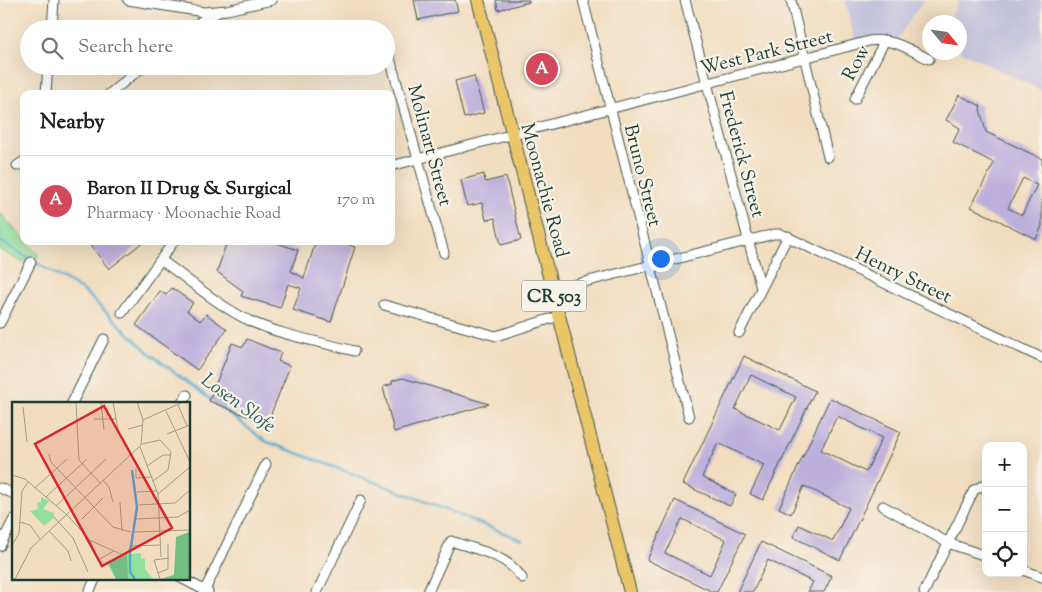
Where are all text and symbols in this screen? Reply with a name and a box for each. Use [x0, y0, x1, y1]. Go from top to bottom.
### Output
north arrow [922, 15, 967, 60]
search box [20, 20, 395, 75]
street label: West Park Street [698, 24, 836, 83]
icon: search [38, 34, 66, 62]
text: Search here [78, 34, 173, 61]
street label: Row [837, 40, 878, 86]
pin: A [526, 50, 558, 88]
street label: Molinart Street [399, 82, 458, 210]
street label: Frederick Street [711, 88, 771, 221]
text: Nearby [40, 108, 105, 138]
street label: Moonachie Road [513, 120, 575, 261]
street label: Bruno Street [616, 122, 667, 230]
text: Baron II Drug & Surgical [87, 176, 292, 203]
text: A [50, 189, 63, 212]
text: 170 m [337, 189, 375, 212]
text: Pharmacy · Moonachie Road [87, 203, 281, 226]
street label: Henry Street [850, 241, 956, 312]
your location [648, 246, 674, 272]
road number: CR 503 [522, 280, 586, 312]
water label: Losen Slofe [194, 367, 281, 441]
inset map [12, 402, 190, 580]
map controls [982, 442, 1027, 577]
button: + [982, 442, 1027, 487]
button: − [982, 487, 1027, 532]
button: locate [982, 532, 1027, 577]

